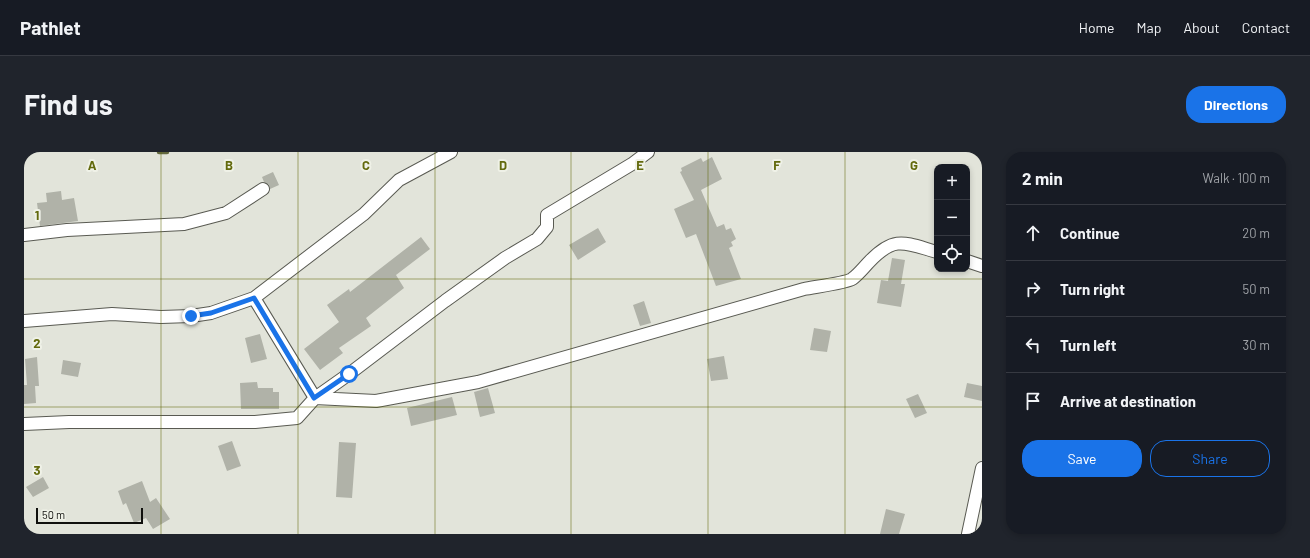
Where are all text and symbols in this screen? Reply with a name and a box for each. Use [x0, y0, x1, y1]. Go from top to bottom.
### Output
text: Pathlet [20, 16, 81, 39]
text: Home [1079, 19, 1115, 36]
text: Map [1137, 19, 1161, 36]
text: About [1183, 19, 1220, 36]
text: Contact [1242, 19, 1290, 36]
button: Directions [1186, 86, 1286, 123]
text: Find us [24, 87, 113, 121]
text: A [88, 157, 97, 173]
text: B [225, 157, 233, 173]
text: C [362, 157, 370, 173]
text: D [499, 157, 507, 173]
text: E [636, 157, 644, 173]
text: F [773, 157, 781, 173]
text: G [910, 157, 918, 173]
map controls [934, 164, 970, 272]
button: + [934, 164, 970, 200]
text: 2 min [1022, 168, 1063, 188]
text: Walk · 100 m [1203, 170, 1270, 186]
button: − [934, 200, 970, 236]
text: 1 [35, 207, 39, 223]
icon: ahead [1022, 222, 1044, 244]
text: Continue [1060, 224, 1120, 242]
text: 20 m [1242, 225, 1270, 241]
button: locate [934, 236, 970, 272]
icon: right [1022, 278, 1044, 300]
text: Turn right [1060, 280, 1125, 298]
text: 50 m [1243, 281, 1270, 297]
route end [182, 307, 200, 325]
icon: left [1022, 334, 1044, 356]
text: 2 [33, 335, 41, 351]
text: Turn left [1060, 336, 1116, 354]
text: 30 m [1243, 337, 1270, 353]
route start [340, 365, 358, 383]
icon: arrive [1022, 390, 1044, 412]
text: Arrive at destination [1060, 392, 1196, 410]
button: Save [1022, 440, 1142, 477]
button: Share [1150, 440, 1270, 477]
text: 3 [33, 462, 41, 478]
scale bar [36, 506, 143, 525]
text: 50 m [42, 508, 65, 521]

